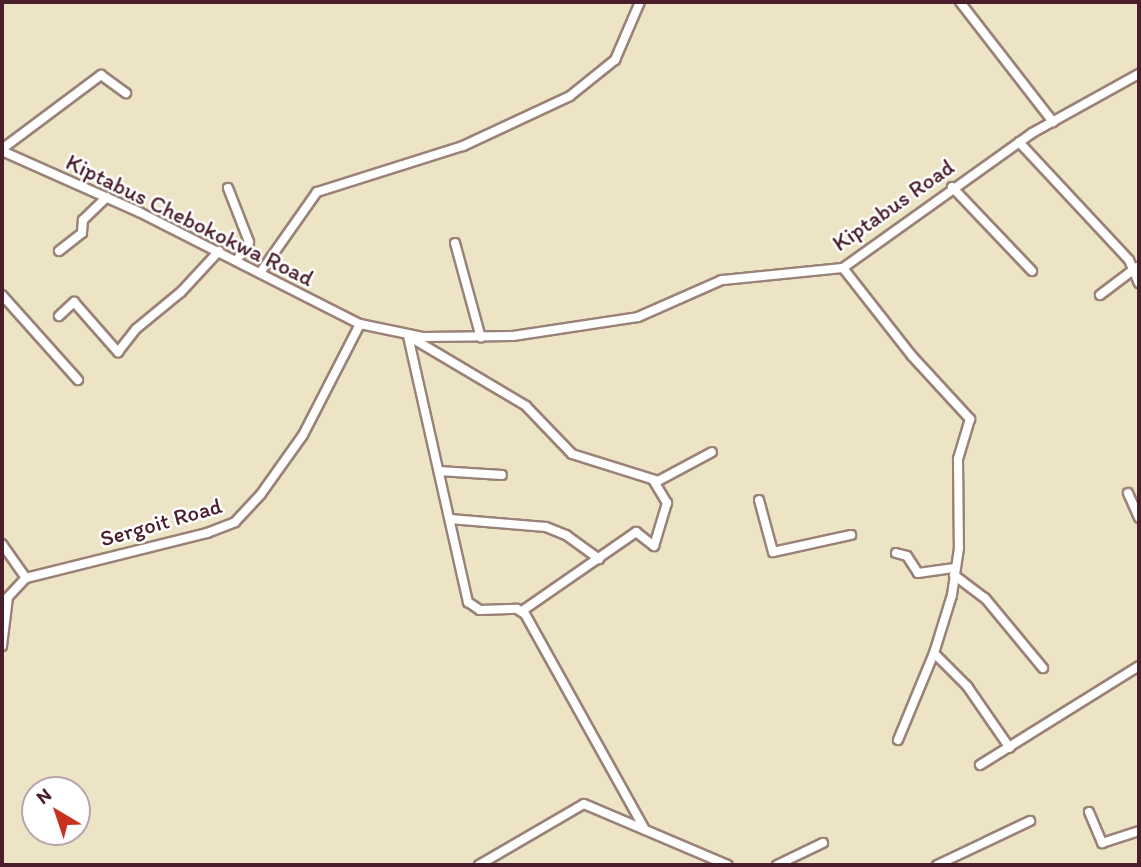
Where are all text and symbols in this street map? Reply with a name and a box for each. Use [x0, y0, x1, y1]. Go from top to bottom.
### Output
street label: Kiptabus Chebokokwa Road [61, 148, 319, 292]
street label: Kiptabus Road [827, 153, 959, 257]
street label: Sergoit Road [97, 491, 225, 553]
north arrow [21, 776, 91, 846]
text: N [32, 783, 56, 809]

